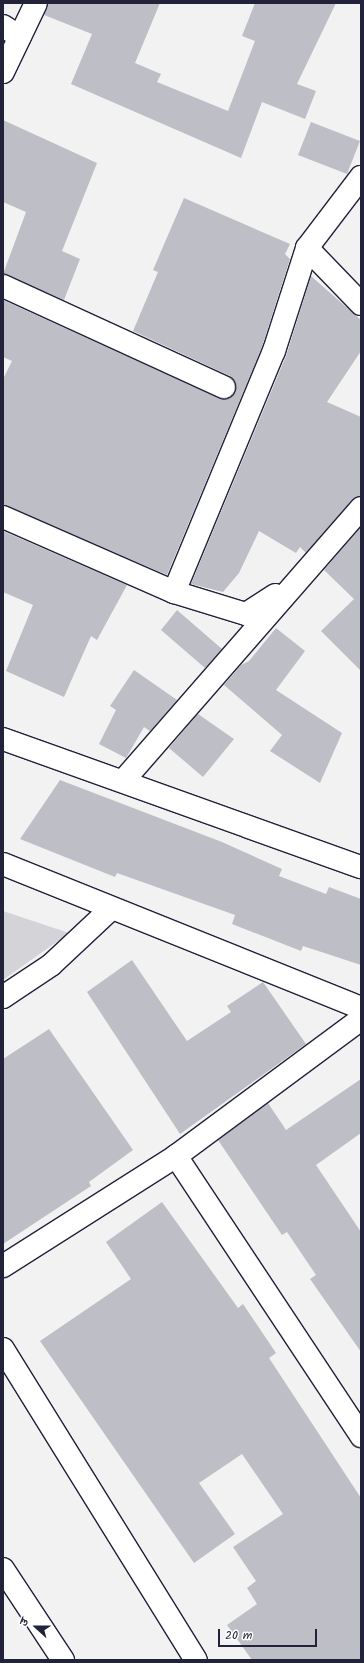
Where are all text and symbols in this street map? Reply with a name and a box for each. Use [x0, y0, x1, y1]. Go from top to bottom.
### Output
north arrow [16, 1607, 56, 1647]
text: उ [15, 1616, 34, 1629]
scale bar [220, 1621, 319, 1647]
text: 20 m [225, 1626, 252, 1645]

